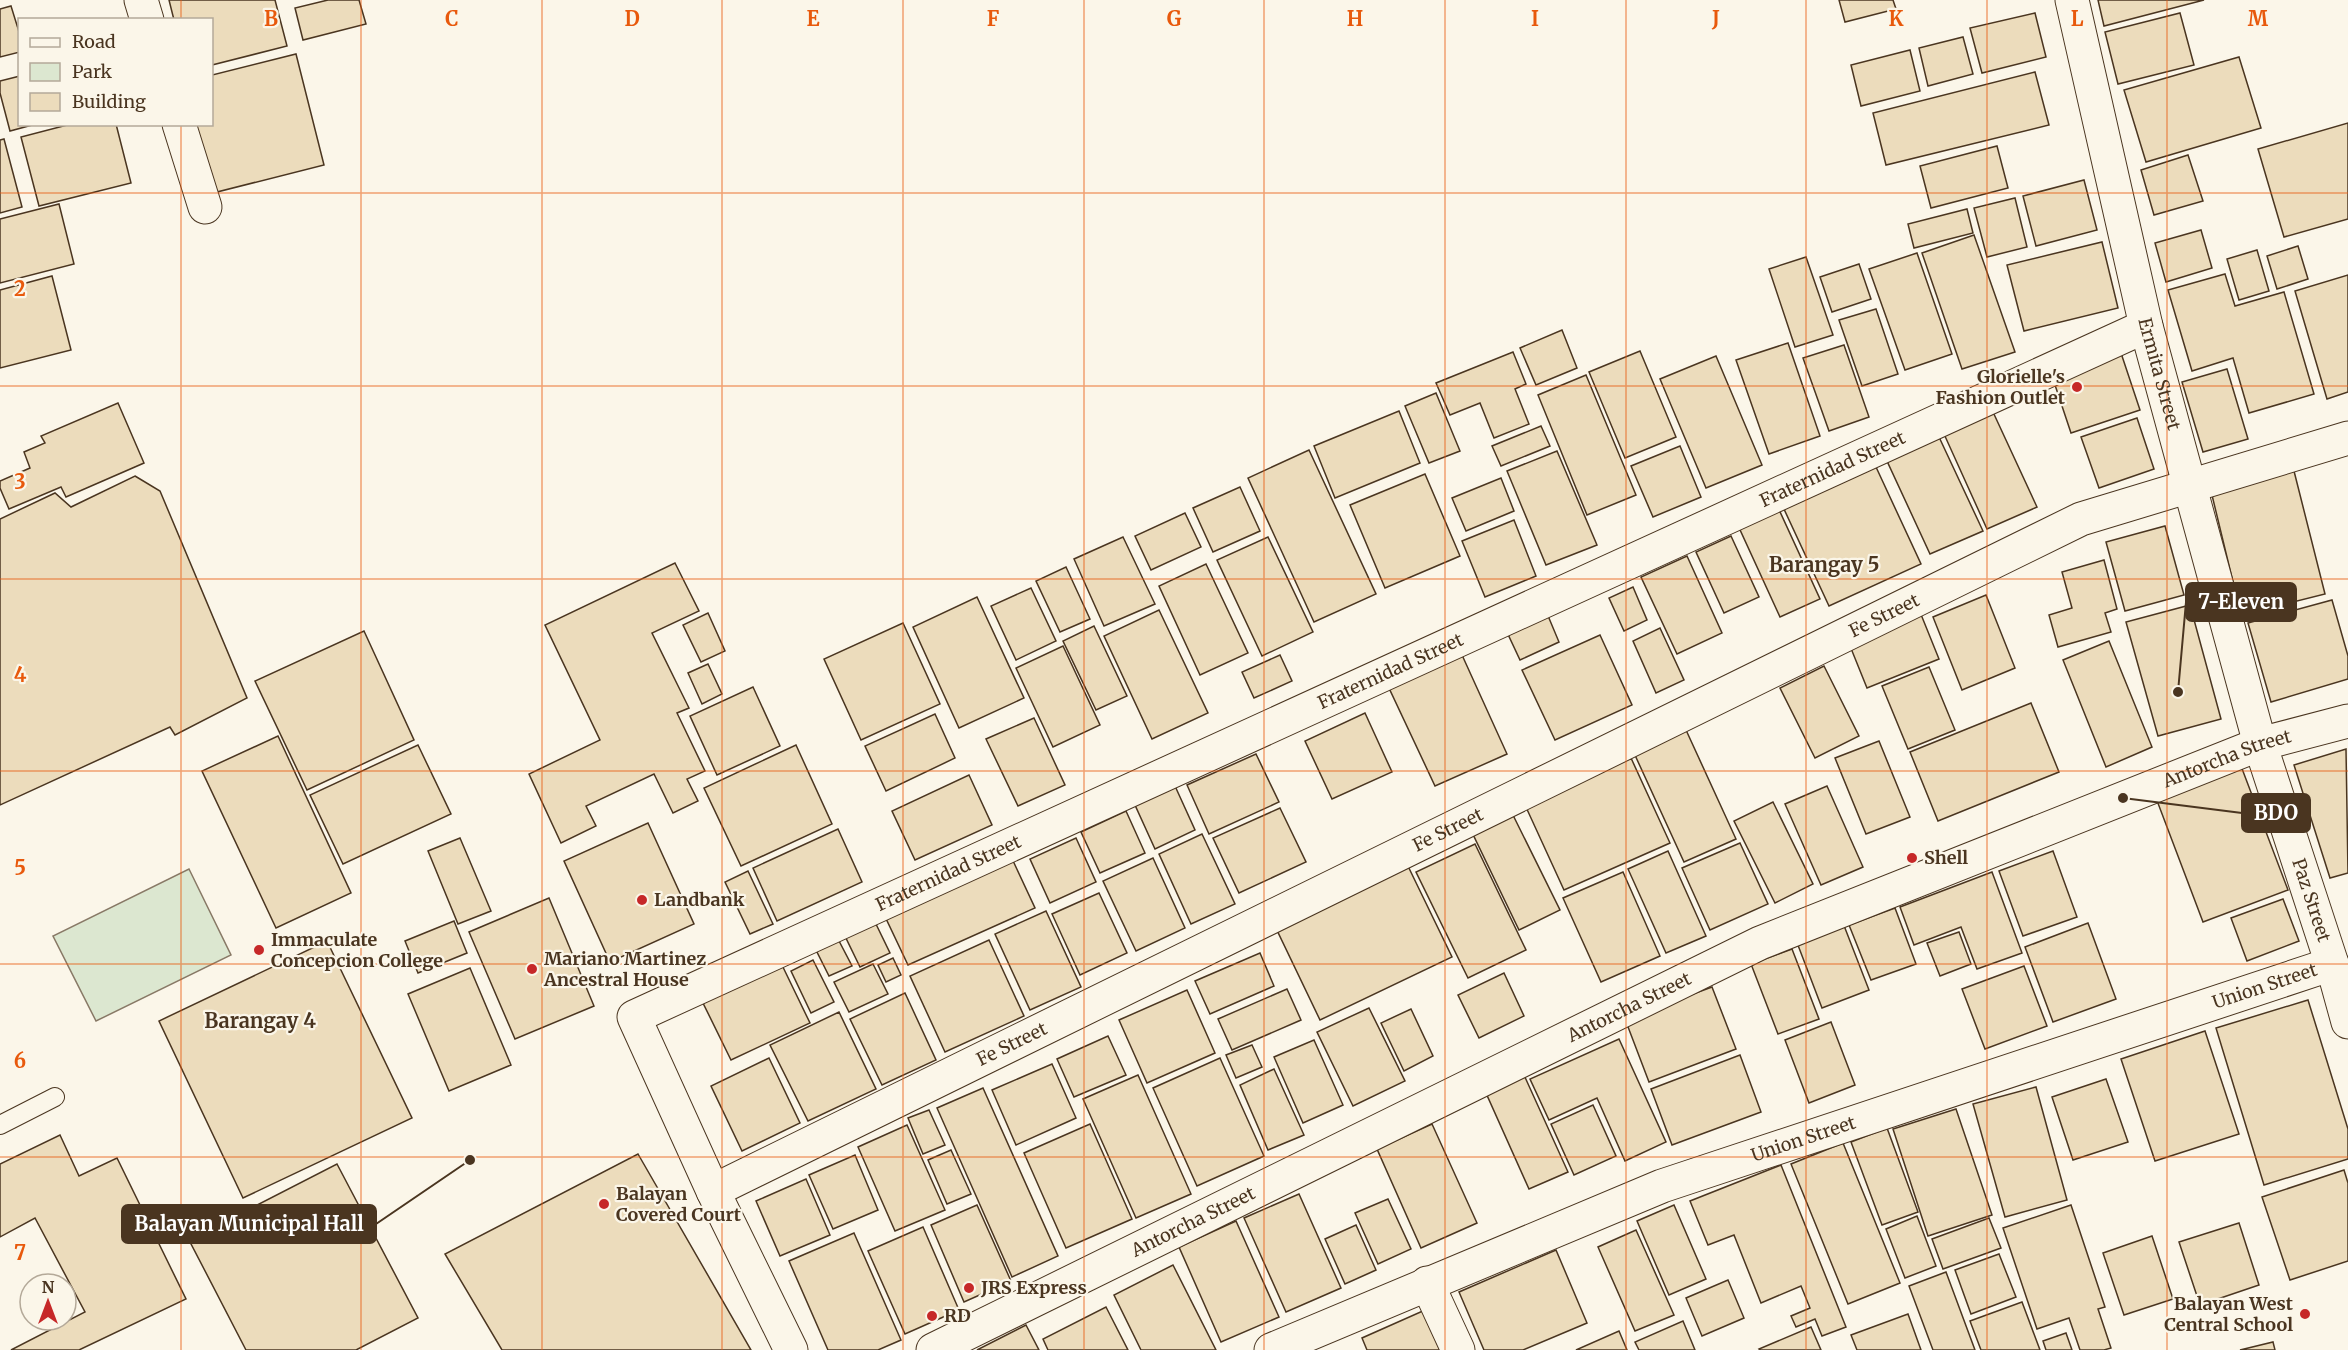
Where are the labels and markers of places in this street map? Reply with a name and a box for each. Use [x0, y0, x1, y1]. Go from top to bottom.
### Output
place label: Glorielle's Fashion Outlet [1935, 365, 2066, 409]
marker: Glorielle's Fashion Outlet [2070, 380, 2084, 394]
callout: 7-Eleven [2186, 583, 2296, 621]
callout: BDO [2242, 794, 2310, 832]
place label: Shell [1924, 846, 1968, 869]
marker: Shell [1905, 851, 1919, 865]
place label: Landbank [654, 888, 745, 911]
marker: Landbank [635, 893, 649, 907]
place label: Immaculate Concepcion College [271, 928, 443, 972]
marker: Immaculate Concepcion College [252, 943, 266, 957]
place label: Mariano Martinez Ancestral House [543, 947, 706, 991]
marker: Mariano Martinez Ancestral House [525, 962, 539, 976]
place label: Balayan Covered Court [616, 1182, 742, 1226]
marker: Balayan Covered Court [597, 1197, 611, 1211]
callout: Balayan Municipal Hall [122, 1205, 376, 1243]
place label: JRS Express [980, 1276, 1087, 1299]
marker: JRS Express [962, 1281, 976, 1295]
place label: Balayan West Central School [2164, 1292, 2294, 1336]
place label: RD [944, 1304, 971, 1327]
marker: Balayan West Central School [2298, 1307, 2312, 1321]
marker: RD [925, 1309, 939, 1323]

